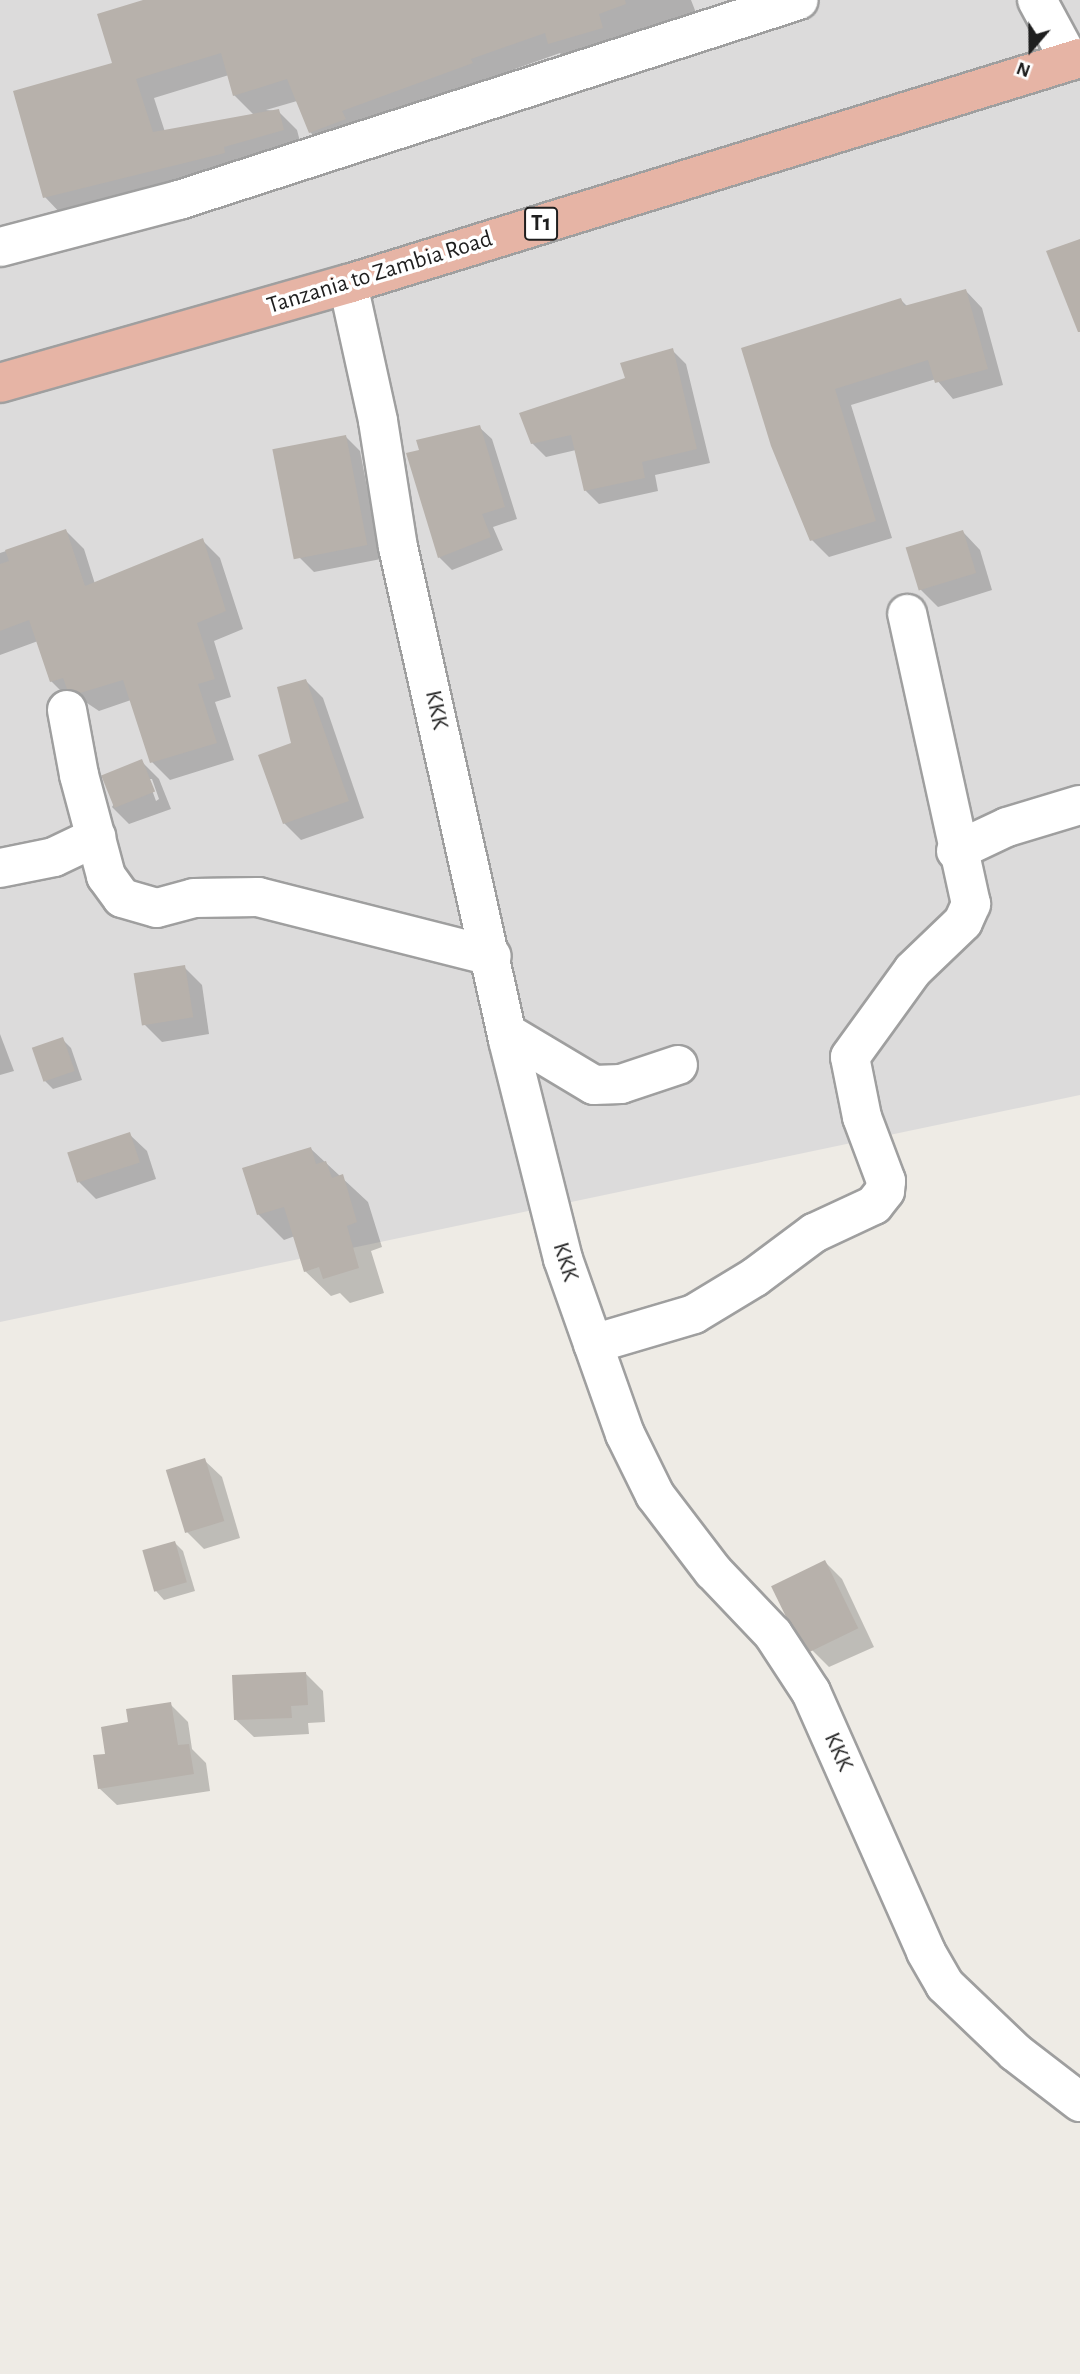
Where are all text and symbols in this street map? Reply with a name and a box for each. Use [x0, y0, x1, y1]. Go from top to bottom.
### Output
north arrow [996, 14, 1066, 84]
text: N [1014, 58, 1033, 80]
road number: T1 [524, 204, 558, 244]
street label: Tanzania to Zambia Road [264, 225, 496, 321]
street label: KKK [418, 688, 454, 732]
street label: KKK [545, 1239, 585, 1285]
street label: KKK [817, 1728, 859, 1776]

